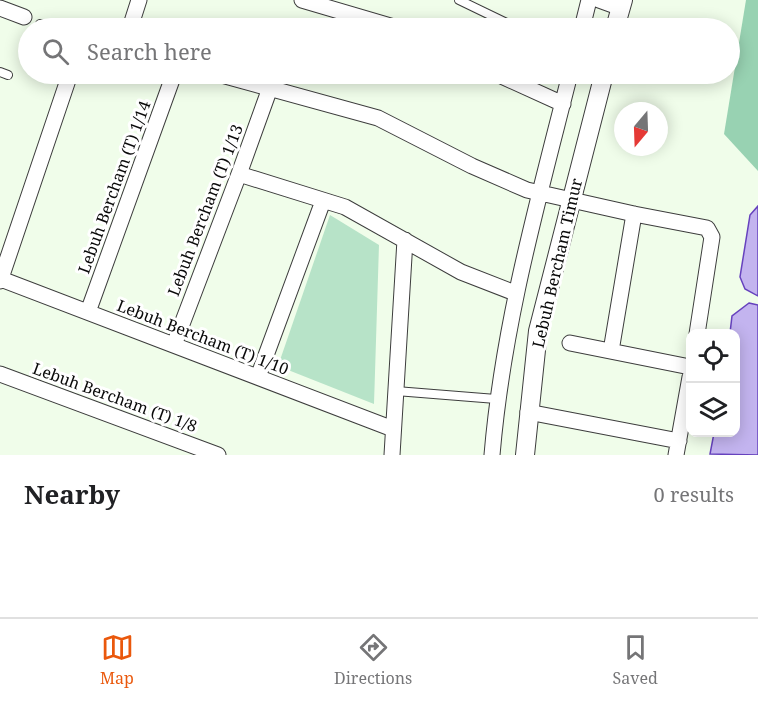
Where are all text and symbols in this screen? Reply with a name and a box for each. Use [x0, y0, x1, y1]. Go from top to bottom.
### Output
search box [18, 18, 740, 84]
icon: search [39, 35, 72, 68]
text: Search here [87, 36, 212, 66]
street label: Lebuh Bercham (T) 1/14 [73, 98, 156, 276]
north arrow [614, 102, 668, 156]
street label: Lebuh Bercham (T) 1/13 [162, 121, 248, 299]
street label: Lebuh Bercham Timur [527, 176, 587, 350]
street label: Lebuh Bercham (T) 1/10 [114, 294, 292, 380]
map controls [686, 329, 740, 437]
button: locate [686, 329, 740, 383]
street label: Lebuh Bercham (T) 1/8 [30, 357, 200, 437]
button: layers [686, 383, 740, 437]
text: Nearby [24, 476, 120, 512]
text: 0 results [654, 481, 734, 508]
tab: Map [100, 631, 134, 689]
tab: Directions [334, 631, 412, 689]
tab: Saved [613, 631, 658, 689]

